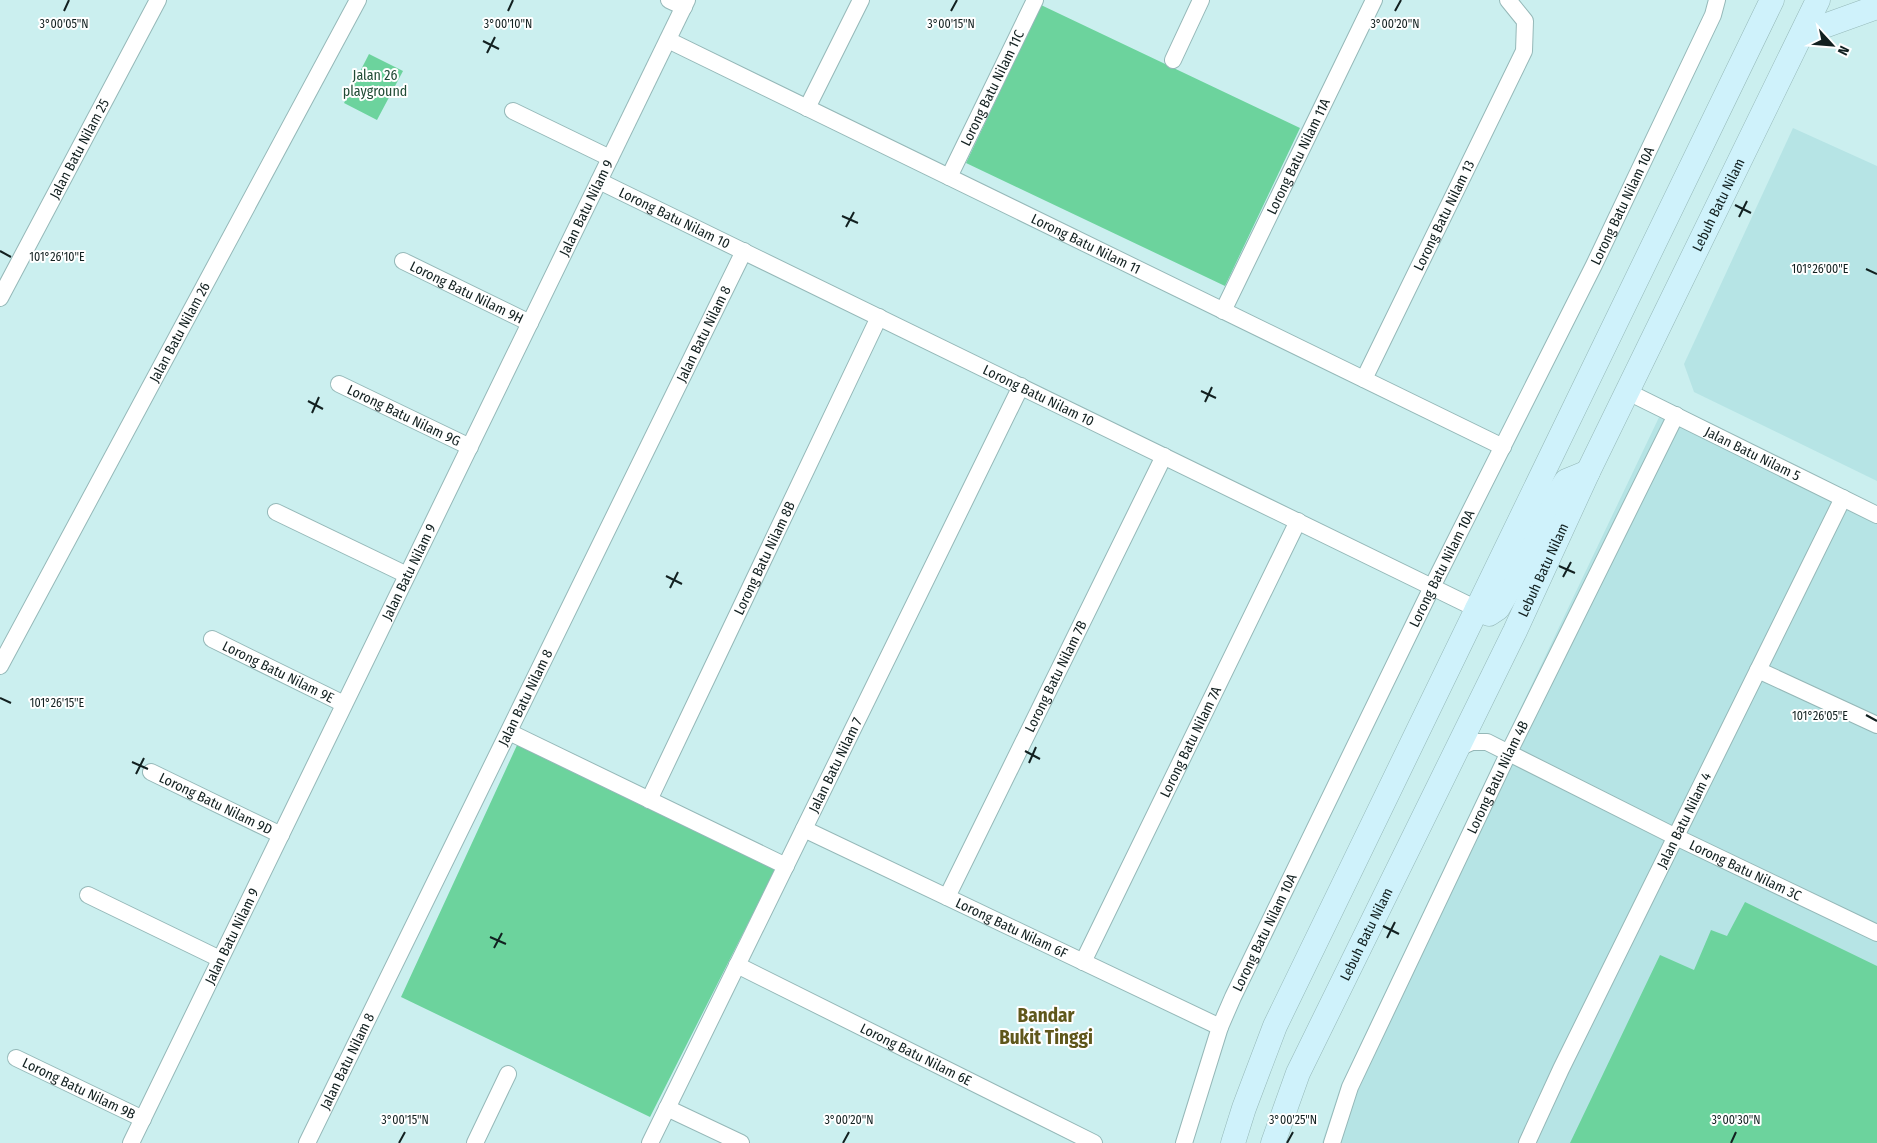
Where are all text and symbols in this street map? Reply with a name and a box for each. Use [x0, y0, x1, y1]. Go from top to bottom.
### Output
text: 3°00'05"N [40, 17, 88, 31]
text: 3°00'10"N [484, 17, 532, 31]
text: 3°00'15"N [927, 17, 975, 31]
text: 3°00'20"N [1370, 17, 1420, 31]
north arrow [1807, 20, 1857, 70]
street label: Lorong Batu Nilam 11C [957, 27, 1028, 149]
text: N [1834, 43, 1853, 58]
park label: Jalan 26 playground [343, 67, 407, 100]
street label: Lorong Batu Nilam 11A [1263, 95, 1334, 217]
street label: Jalan Batu Nilam 25 [46, 96, 113, 202]
street label: Lorong Batu Nilam 10A [1587, 144, 1658, 268]
street label: Lebuh Batu Nilam [1689, 156, 1749, 254]
street label: Jalan Batu Nilam 9 [556, 157, 617, 259]
street label: Lorong Batu Nilam 13 [1410, 158, 1478, 274]
street label: Lorong Batu Nilam 10 [616, 184, 733, 253]
street label: Lorong Batu Nilam 11 [1028, 210, 1143, 278]
text: 101°26'10"E [29, 250, 85, 264]
street label: Lorong Batu Nilam 9H [407, 258, 526, 327]
text: 101°26'00"E [1792, 262, 1849, 276]
street label: Jalan Batu Nilam 26 [146, 279, 214, 385]
street label: Jalan Batu Nilam 8 [673, 283, 735, 385]
street label: Lorong Batu Nilam 10 [980, 361, 1097, 430]
street label: Lorong Batu Nilam 9G [344, 381, 463, 450]
street label: Jalan Batu Nilam 5 [1702, 423, 1803, 485]
street label: Lorong Batu Nilam 8B [730, 499, 799, 618]
street label: Lorong Batu Nilam 10A [1406, 506, 1479, 630]
street label: Lebuh Batu Nilam [1515, 520, 1572, 620]
street label: Jalan Batu Nilam 9 [379, 521, 440, 623]
street label: Lorong Batu Nilam 7B [1021, 618, 1091, 735]
street label: Lorong Batu Nilam 9E [220, 638, 337, 707]
street label: Jalan Batu Nilam 8 [495, 647, 556, 749]
street label: Lorong Batu Nilam 7A [1157, 683, 1225, 800]
text: 101°26'15"E [30, 696, 85, 710]
text: 101°26'05"E [1792, 709, 1848, 723]
street label: Jalan Batu Nilam 7 [805, 715, 866, 816]
street label: Lorong Batu Nilam 4B [1463, 718, 1532, 837]
street label: Lorong Batu Nilam 9D [156, 769, 275, 838]
street label: Jalan Batu Nilam 4 [1654, 769, 1715, 871]
street label: Lorong Batu Nilam 3C [1686, 837, 1804, 905]
street label: Lorong Batu Nilam 10A [1229, 870, 1301, 994]
street label: Jalan Batu Nilam 9 [201, 885, 263, 987]
street label: Lebuh Batu Nilam [1337, 885, 1397, 984]
street label: Lorong Batu Nilam 6F [953, 894, 1070, 962]
district label: Bandar Bukit Tinggi [999, 1004, 1093, 1049]
street label: Jalan Batu Nilam 8 [317, 1011, 378, 1112]
street label: Lorong Batu Nilam 6E [857, 1020, 975, 1090]
street label: Lorong Batu Nilam 9B [20, 1054, 138, 1123]
text: 3°00'15"N [381, 1113, 429, 1127]
text: 3°00'20"N [824, 1113, 874, 1127]
text: 3°00'25"N [1269, 1113, 1317, 1127]
text: 3°00'30"N [1711, 1113, 1761, 1127]

